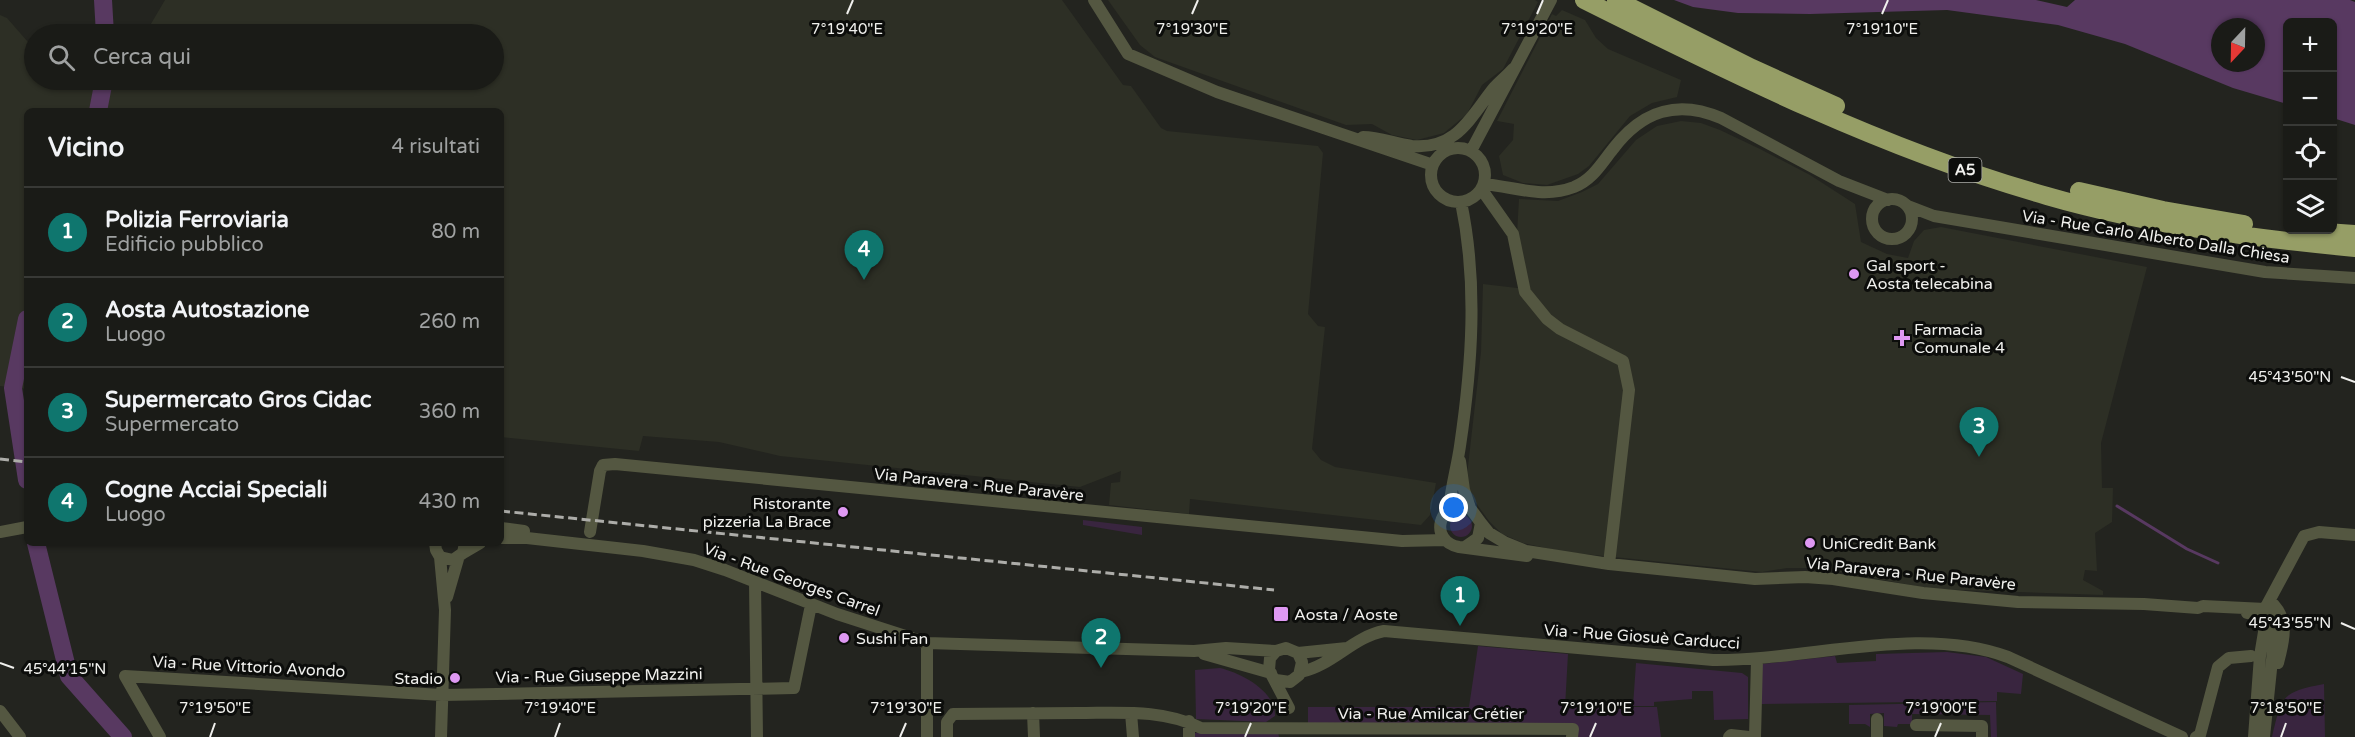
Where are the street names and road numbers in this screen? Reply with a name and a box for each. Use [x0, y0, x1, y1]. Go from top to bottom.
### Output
road number: A5 [1948, 158, 1982, 182]
street label: Via - Rue Carlo Alberto Dalla Chiesa [2021, 206, 2291, 268]
street label: Via Paravera - Rue Paravère [873, 464, 1085, 506]
street label: Via - Rue Georges Carrel [701, 539, 883, 621]
street label: Via Paravera - Rue Paravère [1805, 553, 2017, 595]
street label: Via - Rue Giosuè Carducci [1543, 620, 1741, 654]
street label: Via - Rue Vittorio Avondo [152, 652, 346, 682]
street label: Via - Rue Giuseppe Mazzini [495, 664, 703, 688]
street label: Via - Rue Amilcar Crétier [1338, 704, 1525, 724]

